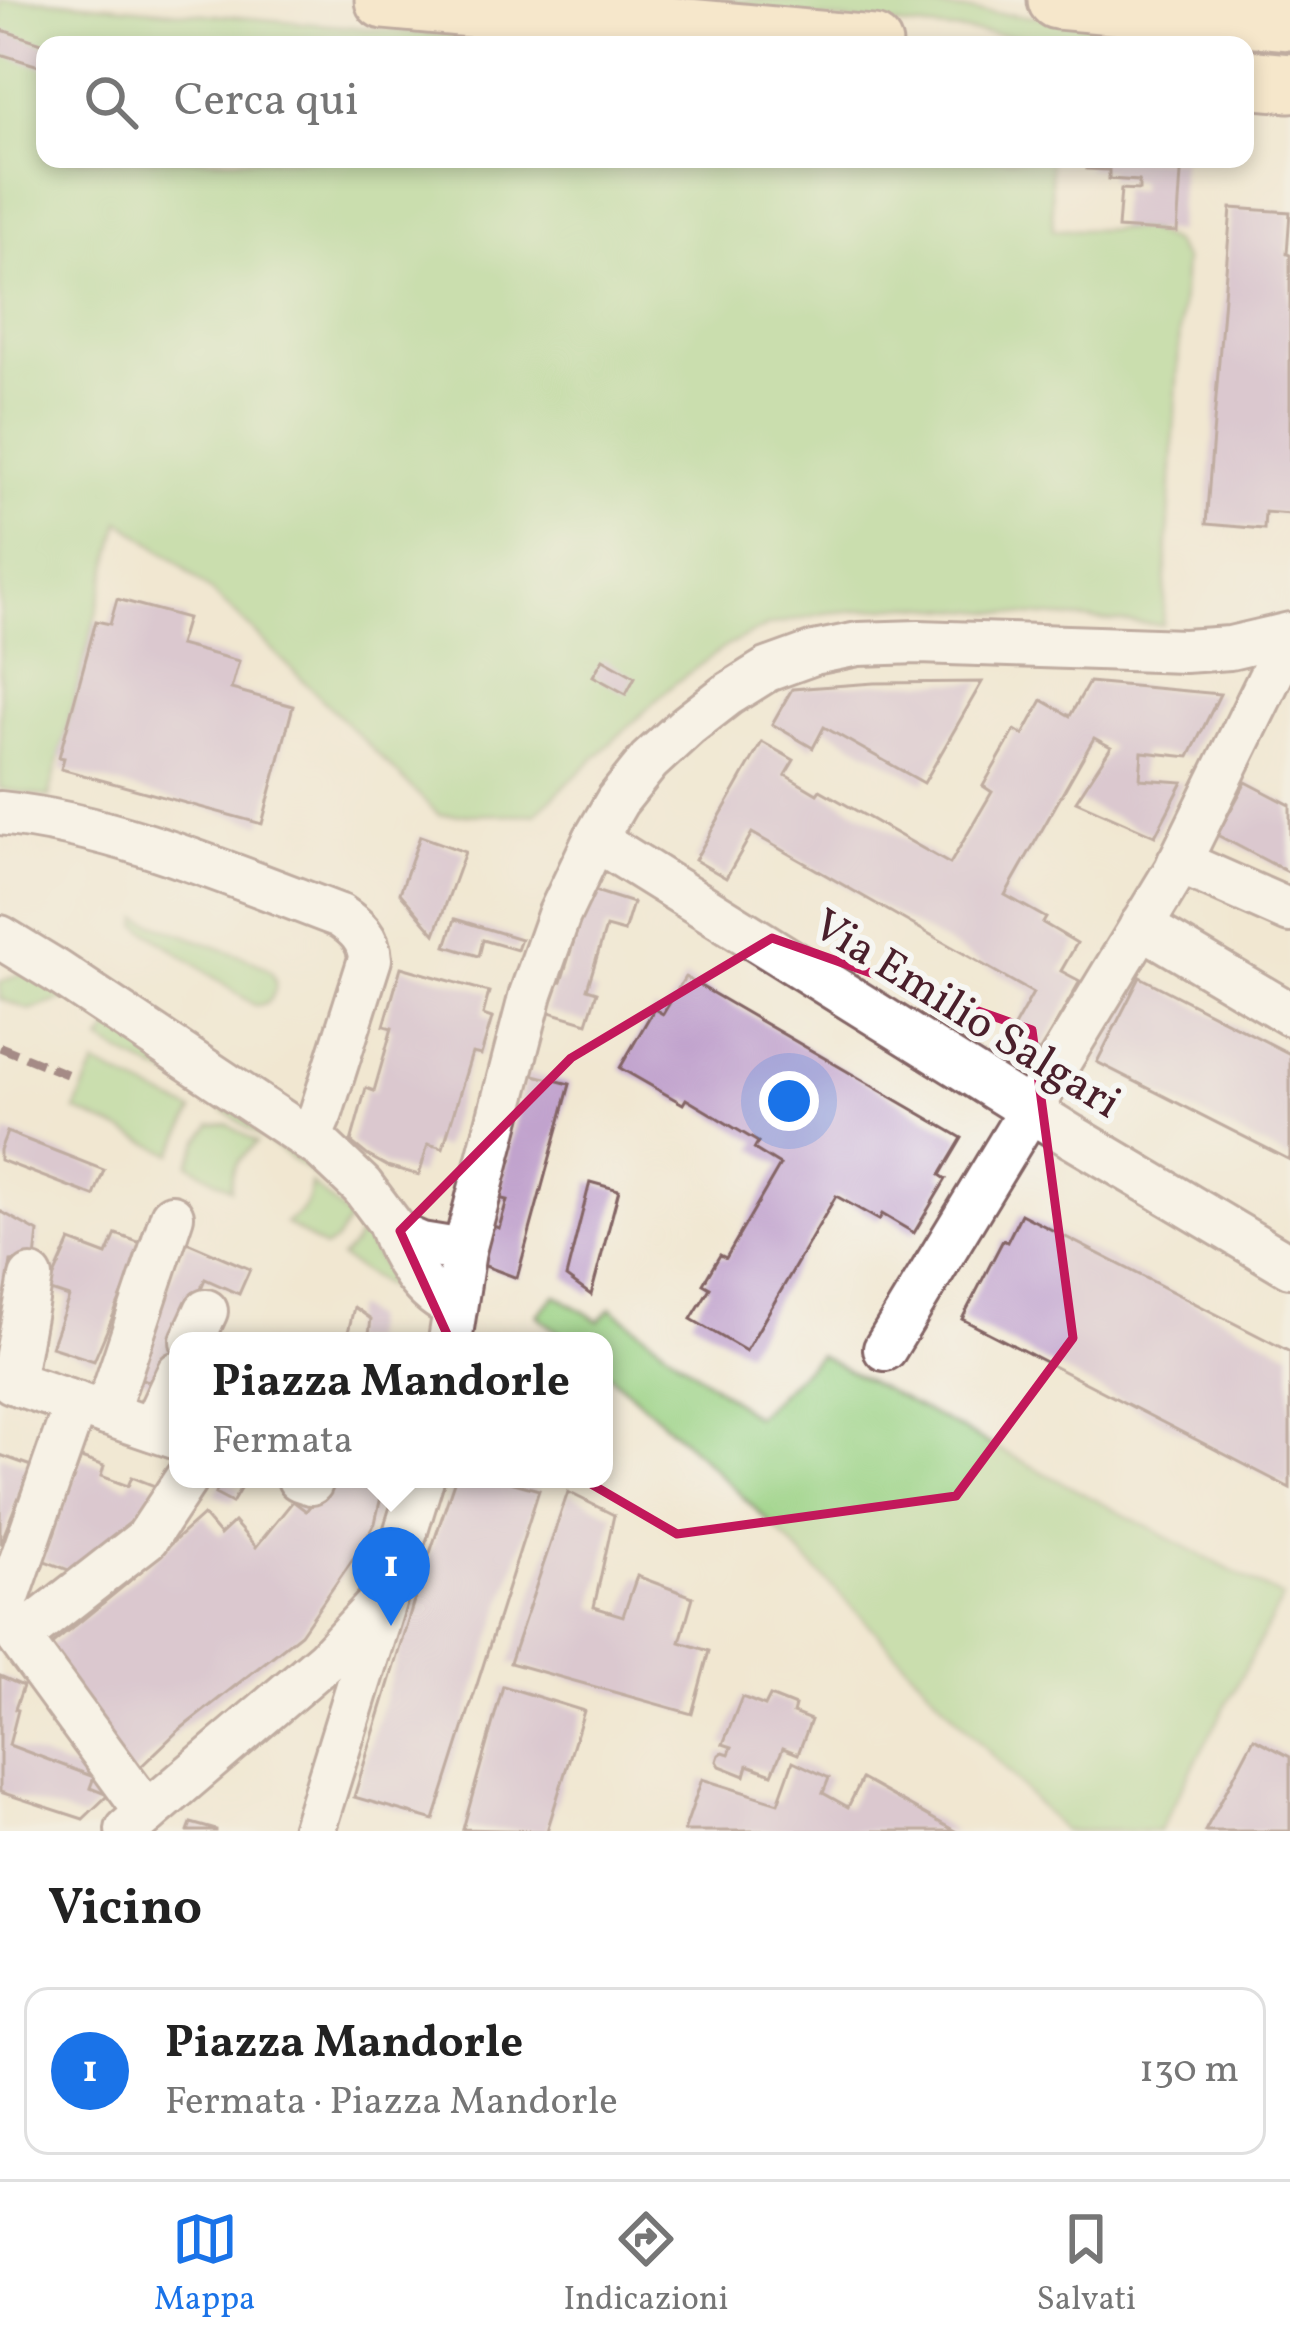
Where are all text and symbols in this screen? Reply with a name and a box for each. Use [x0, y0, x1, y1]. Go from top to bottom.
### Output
search box [36, 36, 1254, 168]
icon: search [78, 69, 144, 135]
text: Cerca qui [174, 71, 359, 134]
street label: Via Emilio Salgari [799, 896, 1132, 1136]
your location [759, 1071, 819, 1131]
popup [169, 1332, 613, 1488]
text: Piazza Mandorle [212, 1352, 570, 1415]
text: Fermata [212, 1415, 353, 1469]
pin: 1 [352, 1527, 430, 1626]
text: Vicino [48, 1874, 202, 1945]
text: Piazza Mandorle [165, 2013, 523, 2076]
text: 1 [82, 2044, 98, 2098]
text: 130 m [1139, 2044, 1239, 2098]
text: Fermata · Piazza Mandorle [165, 2076, 618, 2130]
tab: Mappa [154, 2206, 255, 2324]
tab: Indicazioni [564, 2206, 728, 2324]
tab: Salvati [1037, 2206, 1136, 2324]

